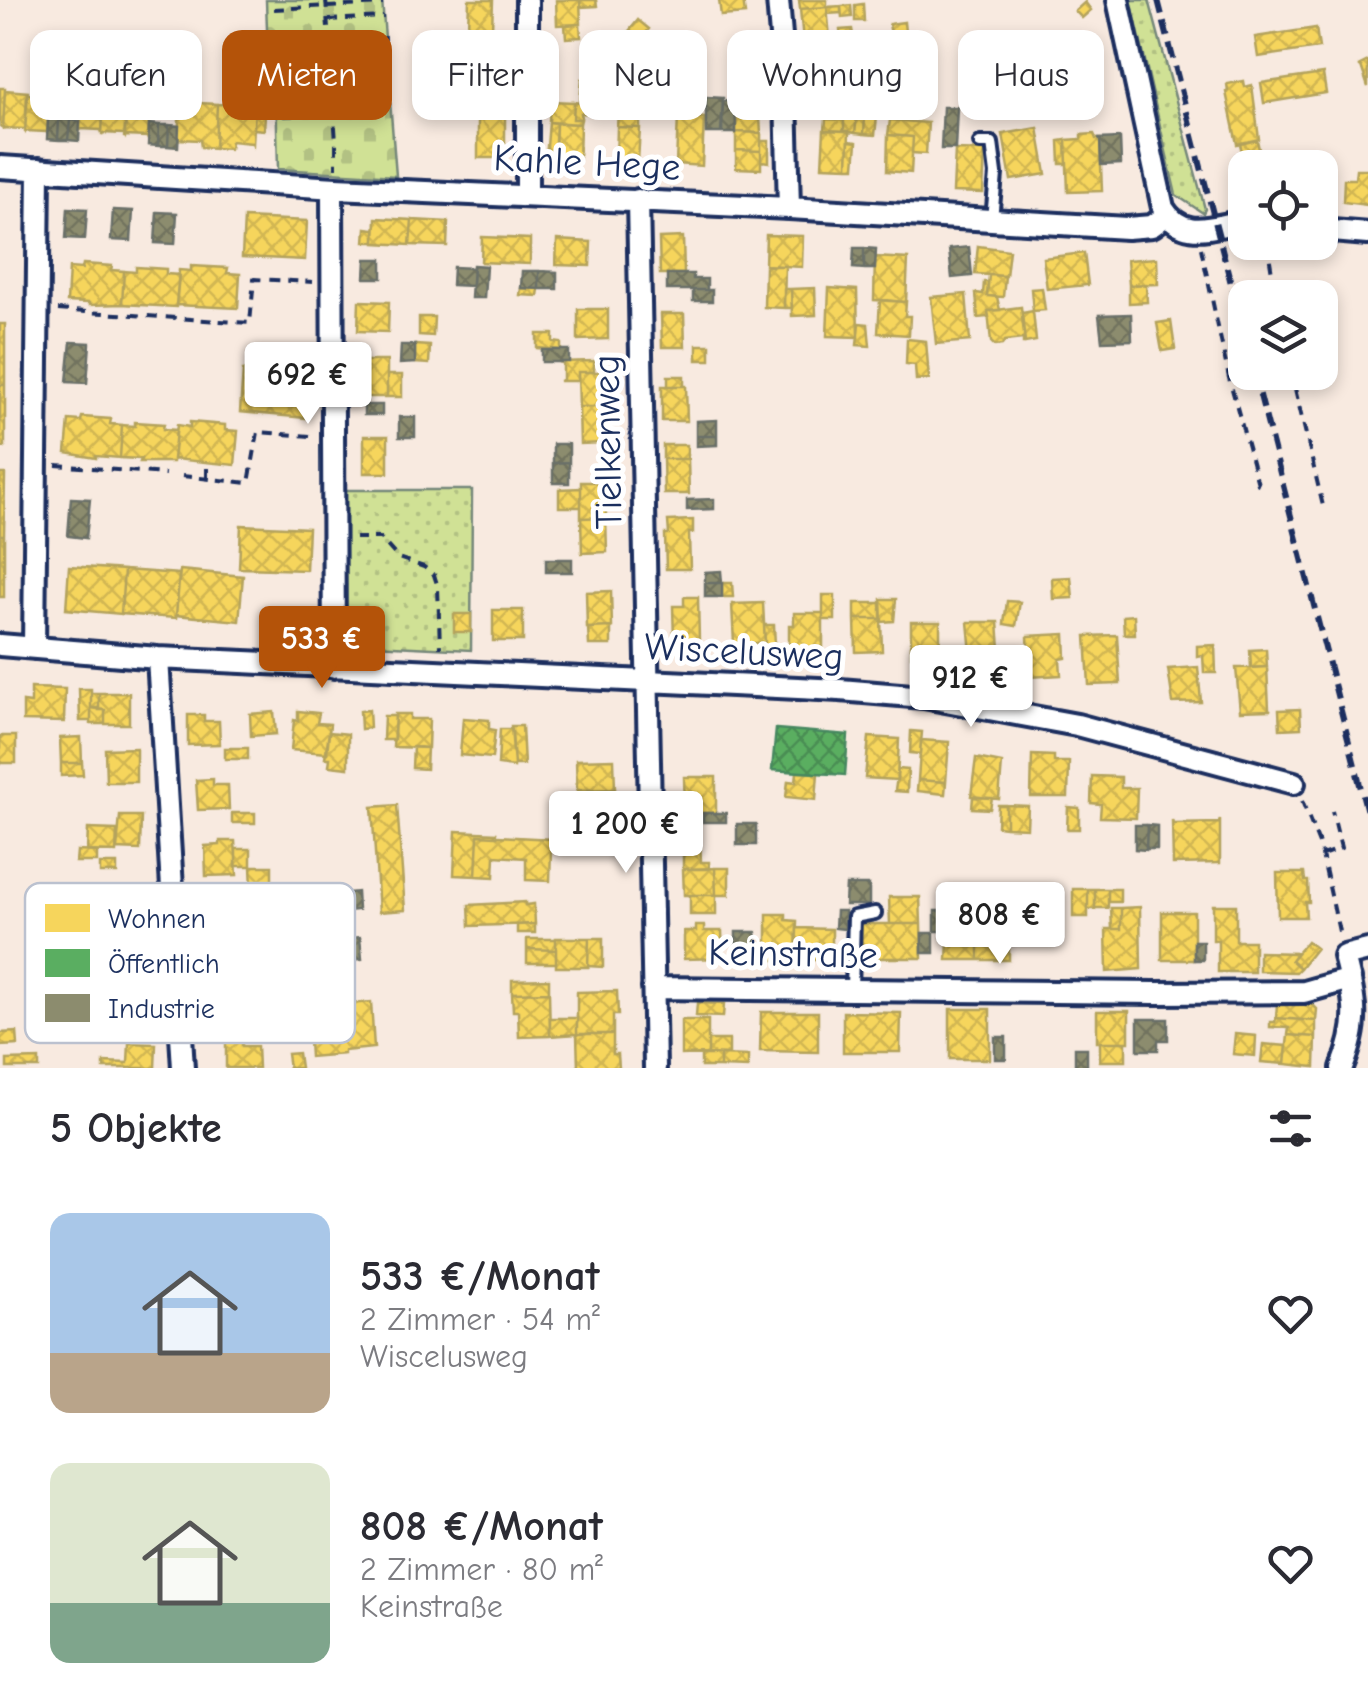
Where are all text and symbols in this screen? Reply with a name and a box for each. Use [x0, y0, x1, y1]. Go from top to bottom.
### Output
chip: Kaufen [30, 30, 202, 120]
chip: Mieten [222, 30, 392, 120]
chip: Filter [412, 30, 559, 120]
chip: Neu [579, 30, 707, 120]
chip: Wohnung [727, 30, 938, 120]
chip: Haus [958, 30, 1104, 120]
street label: Kahle Hege [492, 136, 682, 190]
map controls [1228, 150, 1338, 390]
button: locate [1228, 150, 1338, 260]
button: layers [1228, 280, 1338, 390]
pin: 692 € [238, 342, 378, 427]
street label: Tielkenweg [584, 354, 632, 530]
text: 692 € [267, 356, 349, 393]
pin: 533 € [252, 606, 392, 691]
text: 533 € [281, 620, 363, 657]
street label: Wiscelusweg [643, 625, 845, 679]
pin: 912 € [901, 645, 1041, 730]
text: 912 € [932, 659, 1010, 696]
pin: 1 200 € [534, 791, 718, 876]
text: 1 200 € [571, 805, 681, 842]
pin: 808 € [930, 882, 1070, 967]
legend [25, 883, 355, 1043]
text: 808 € [958, 896, 1042, 933]
text: Wohnen [108, 903, 206, 935]
street label: Keinstraße [708, 931, 878, 977]
text: Öffentlich [108, 948, 220, 980]
text: Industrie [108, 993, 215, 1025]
icon: filters [1263, 1101, 1318, 1156]
text: 5 Objekte [50, 1104, 222, 1153]
text: 533 €/Monat [360, 1252, 599, 1301]
icon: home [130, 1253, 250, 1373]
icon: heart [1263, 1286, 1318, 1341]
text: 2 Zimmer · 54 m² [360, 1301, 600, 1338]
text: Wiscelusweg [360, 1338, 528, 1375]
text: 808 €/Monat [360, 1502, 603, 1551]
icon: home [130, 1503, 250, 1623]
icon: heart [1263, 1536, 1318, 1591]
text: 2 Zimmer · 80 m² [360, 1551, 603, 1588]
text: Keinstraße [360, 1588, 503, 1625]

